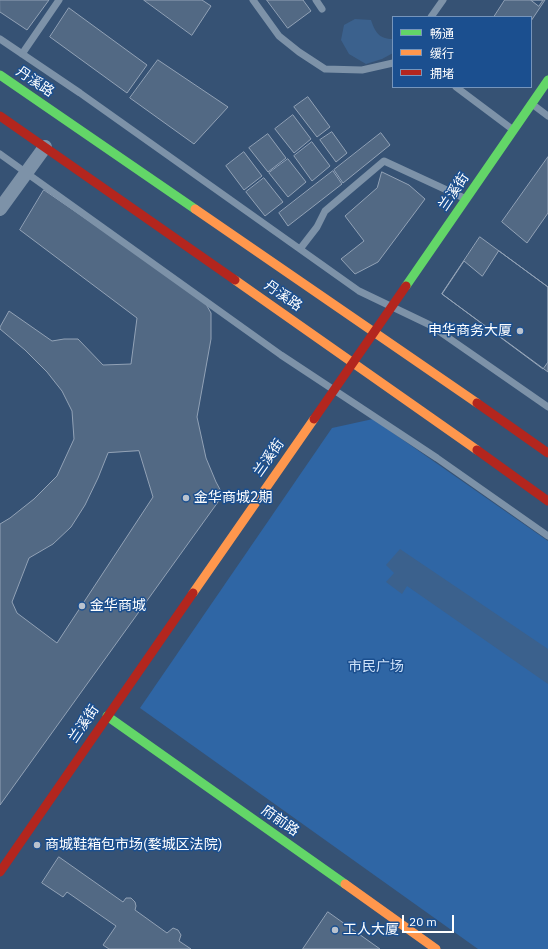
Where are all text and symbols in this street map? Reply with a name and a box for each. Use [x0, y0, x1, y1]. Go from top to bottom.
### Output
legend [392, 16, 532, 88]
text: 畅通 [430, 26, 454, 41]
text: 缓行 [430, 46, 454, 61]
street label: 丹溪路 [13, 63, 57, 101]
text: 拥堵 [430, 66, 454, 81]
street label: 兰溪街 [435, 170, 473, 214]
street label: 丹溪路 [261, 277, 305, 315]
place label: 申华商务大厦 [428, 323, 512, 339]
marker: 申华商务大厦 [515, 326, 525, 336]
street label: 兰溪街 [250, 436, 288, 480]
place label: 金华商城2期 [194, 490, 272, 506]
marker: 金华商城2期 [181, 493, 191, 503]
place label: 金华商城 [90, 598, 146, 614]
marker: 金华商城 [77, 601, 87, 611]
park label: 市民广场 [348, 659, 404, 675]
street label: 兰溪街 [65, 702, 103, 746]
street label: 府前路 [258, 802, 302, 840]
place label: 商城鞋箱包市场(婺城区法院) [45, 837, 222, 853]
marker: 商城鞋箱包市场(婺城区法院) [32, 840, 42, 850]
scale bar [404, 907, 456, 933]
text: 20 m [409, 914, 437, 929]
place label: 工人大厦 [343, 922, 399, 938]
marker: 工人大厦 [330, 925, 340, 935]

